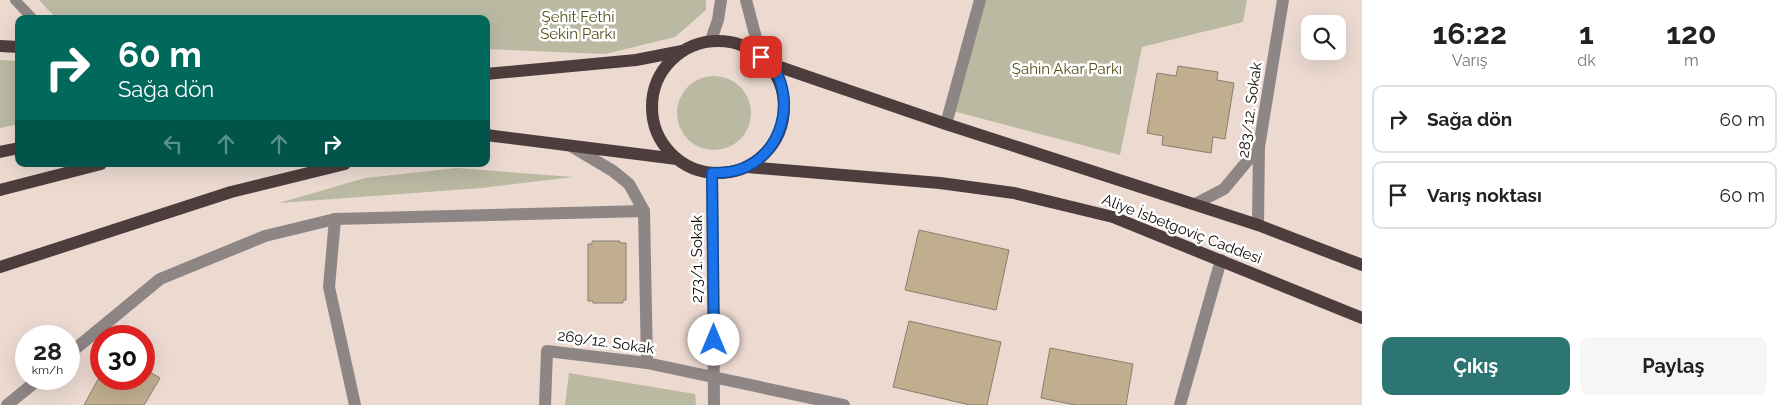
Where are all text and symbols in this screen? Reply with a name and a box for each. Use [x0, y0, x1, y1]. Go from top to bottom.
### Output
park label: Şehit Fethi Sekin Parkı [540, 8, 616, 43]
map controls [1301, 15, 1346, 60]
button: search [1301, 15, 1346, 60]
text: 16:22 [1433, 16, 1507, 51]
text: 1 [1579, 16, 1594, 51]
text: 120 [1666, 16, 1716, 51]
text: 60 m [118, 34, 202, 75]
icon: right [35, 35, 100, 100]
pin [740, 36, 782, 78]
icon: arrive [747, 43, 775, 71]
text: Varış [1452, 51, 1487, 70]
text: dk [1577, 51, 1596, 70]
text: m [1684, 51, 1699, 70]
park label: Şahin Akar Parkı [1012, 60, 1122, 78]
street label: 283/12. Sokak [1234, 61, 1266, 159]
text: Sağa dön [118, 76, 214, 102]
icon: right [1384, 105, 1412, 133]
text: Sağa dön [1427, 108, 1512, 130]
text: 60 m [1720, 108, 1765, 130]
icon: left [159, 130, 187, 158]
icon: ahead [212, 130, 240, 158]
icon: ahead [265, 130, 293, 158]
icon: right [318, 130, 346, 158]
icon: arrive [1384, 181, 1412, 209]
text: Varış noktası [1427, 184, 1542, 206]
text: 60 m [1720, 184, 1765, 206]
street label: Aliye İsbetgoviç Caddesi [1100, 189, 1265, 268]
street label: 273/1. Sokak [688, 215, 706, 303]
position arrow [687, 313, 739, 365]
speed limit sign: 30 [90, 325, 155, 390]
street label: 269/12. Sokak [557, 326, 656, 358]
text: 28 [33, 336, 62, 366]
button: Çıkış [1382, 337, 1570, 395]
button: Paylaş [1580, 337, 1767, 395]
text: km/h [32, 363, 63, 377]

